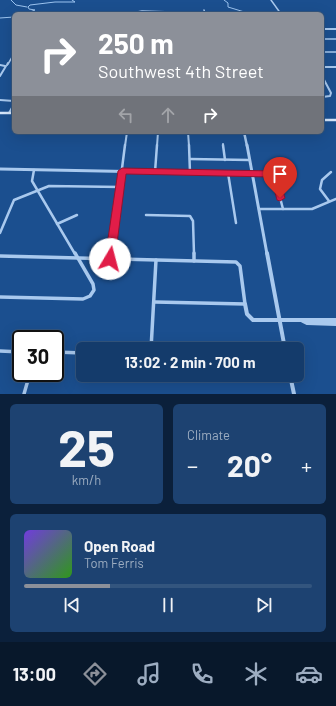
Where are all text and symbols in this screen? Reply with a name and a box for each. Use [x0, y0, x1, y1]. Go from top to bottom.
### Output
text: 250 m [98, 26, 174, 60]
icon: right [32, 28, 84, 80]
text: Southwest 4th Street [98, 60, 264, 82]
icon: left [115, 104, 137, 126]
icon: ahead [157, 104, 179, 126]
icon: right [199, 104, 221, 126]
pin [263, 157, 297, 198]
icon: arrive [269, 163, 291, 185]
position arrow [89, 238, 131, 280]
speed limit sign: 30 [12, 330, 64, 382]
text: 13:02 · 2 min · 700 m [125, 353, 255, 371]
text: 25 [58, 415, 115, 477]
text: Climate [187, 427, 230, 443]
text: 20° [227, 447, 272, 483]
text: − [187, 452, 198, 478]
text: + [301, 452, 312, 478]
text: km/h [72, 472, 101, 488]
text: Open Road [84, 537, 155, 555]
text: Tom Ferris [84, 555, 144, 571]
icon: previous [61, 594, 83, 616]
icon: pause [157, 594, 179, 616]
icon: next [253, 594, 275, 616]
icon: directions [81, 660, 109, 688]
icon: music [135, 660, 163, 688]
icon: phone [188, 660, 216, 688]
icon: climate [242, 660, 270, 688]
icon: car [295, 660, 323, 688]
text: 13:00 [13, 663, 56, 685]

